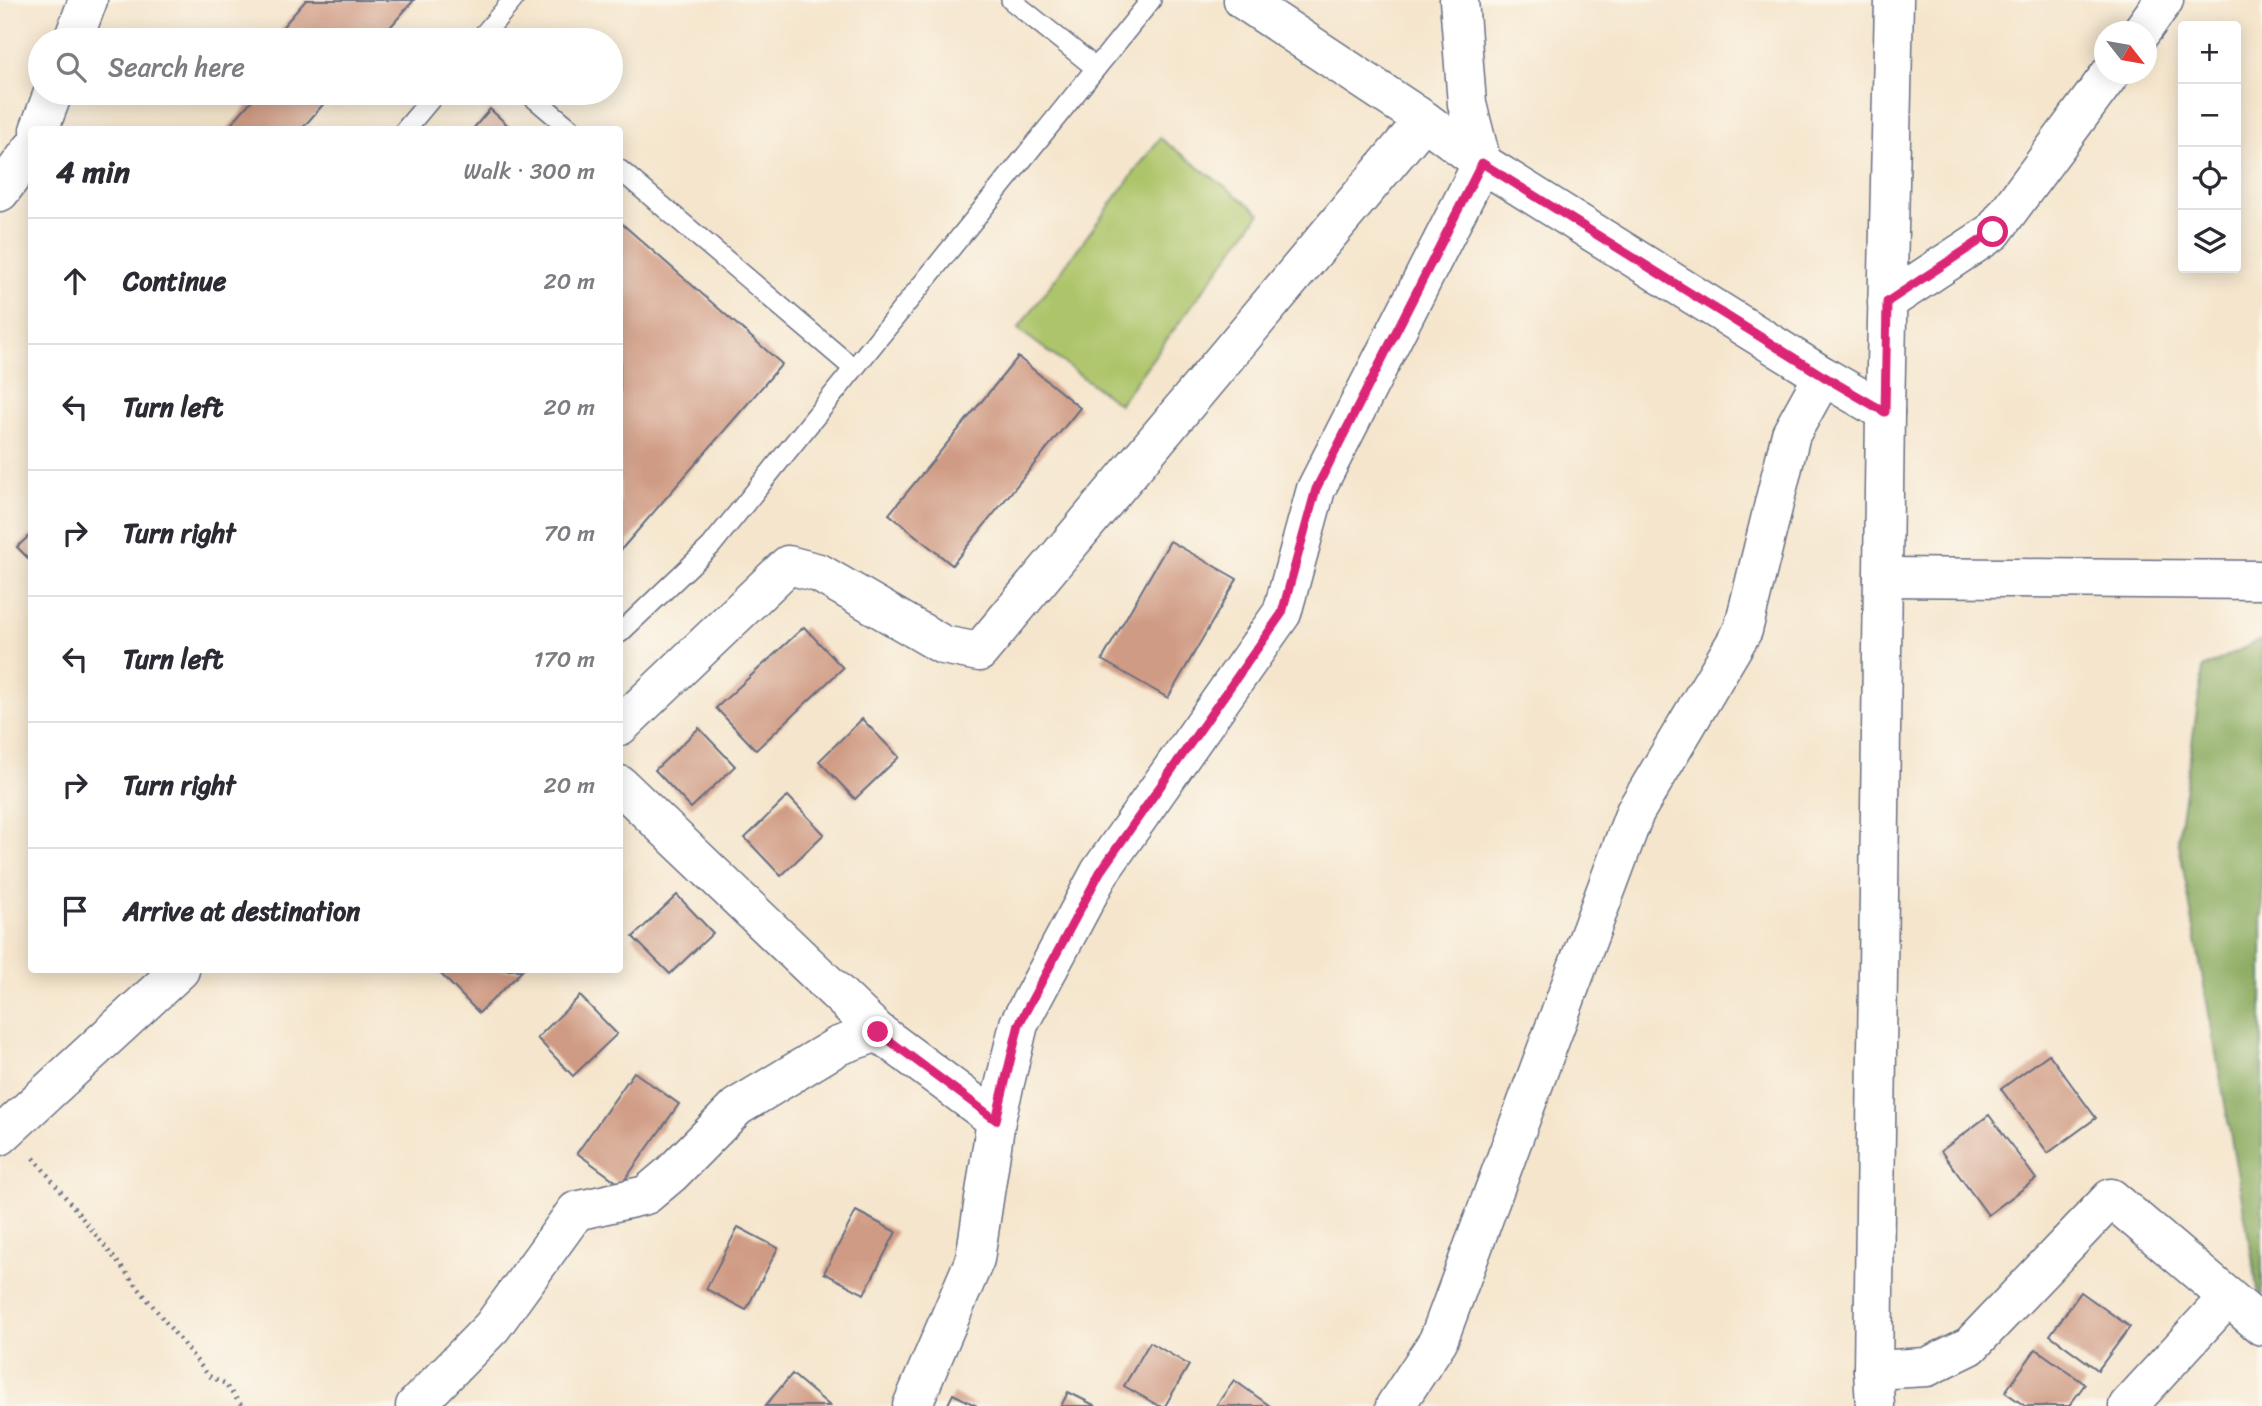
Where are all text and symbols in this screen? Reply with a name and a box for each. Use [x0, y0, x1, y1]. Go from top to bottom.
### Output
north arrow [2094, 21, 2157, 84]
map controls [2178, 21, 2241, 273]
button: + [2178, 21, 2241, 84]
search box [28, 28, 623, 105]
text: Search here [108, 44, 245, 90]
icon: search [52, 48, 90, 86]
button: − [2178, 84, 2241, 147]
text: 4 min [56, 145, 130, 199]
button: locate [2178, 147, 2241, 210]
text: Walk · 300 m [463, 151, 595, 192]
button: layers [2178, 210, 2241, 273]
route start [1977, 216, 2008, 247]
text: Continue [123, 258, 226, 304]
text: 20 m [544, 261, 595, 302]
icon: ahead [56, 262, 94, 300]
text: Turn left [123, 384, 223, 430]
text: 20 m [544, 387, 595, 428]
icon: left [56, 388, 94, 426]
text: Turn right [123, 510, 236, 556]
text: 70 m [544, 513, 595, 554]
icon: right [56, 514, 94, 552]
text: Turn left [123, 636, 223, 682]
text: 170 m [534, 639, 595, 680]
icon: left [56, 640, 94, 678]
text: Turn right [123, 762, 236, 808]
text: 20 m [544, 765, 595, 806]
icon: right [56, 766, 94, 804]
text: Arrive at destination [123, 888, 360, 934]
icon: arrive [56, 892, 94, 930]
route end [862, 1016, 893, 1047]

